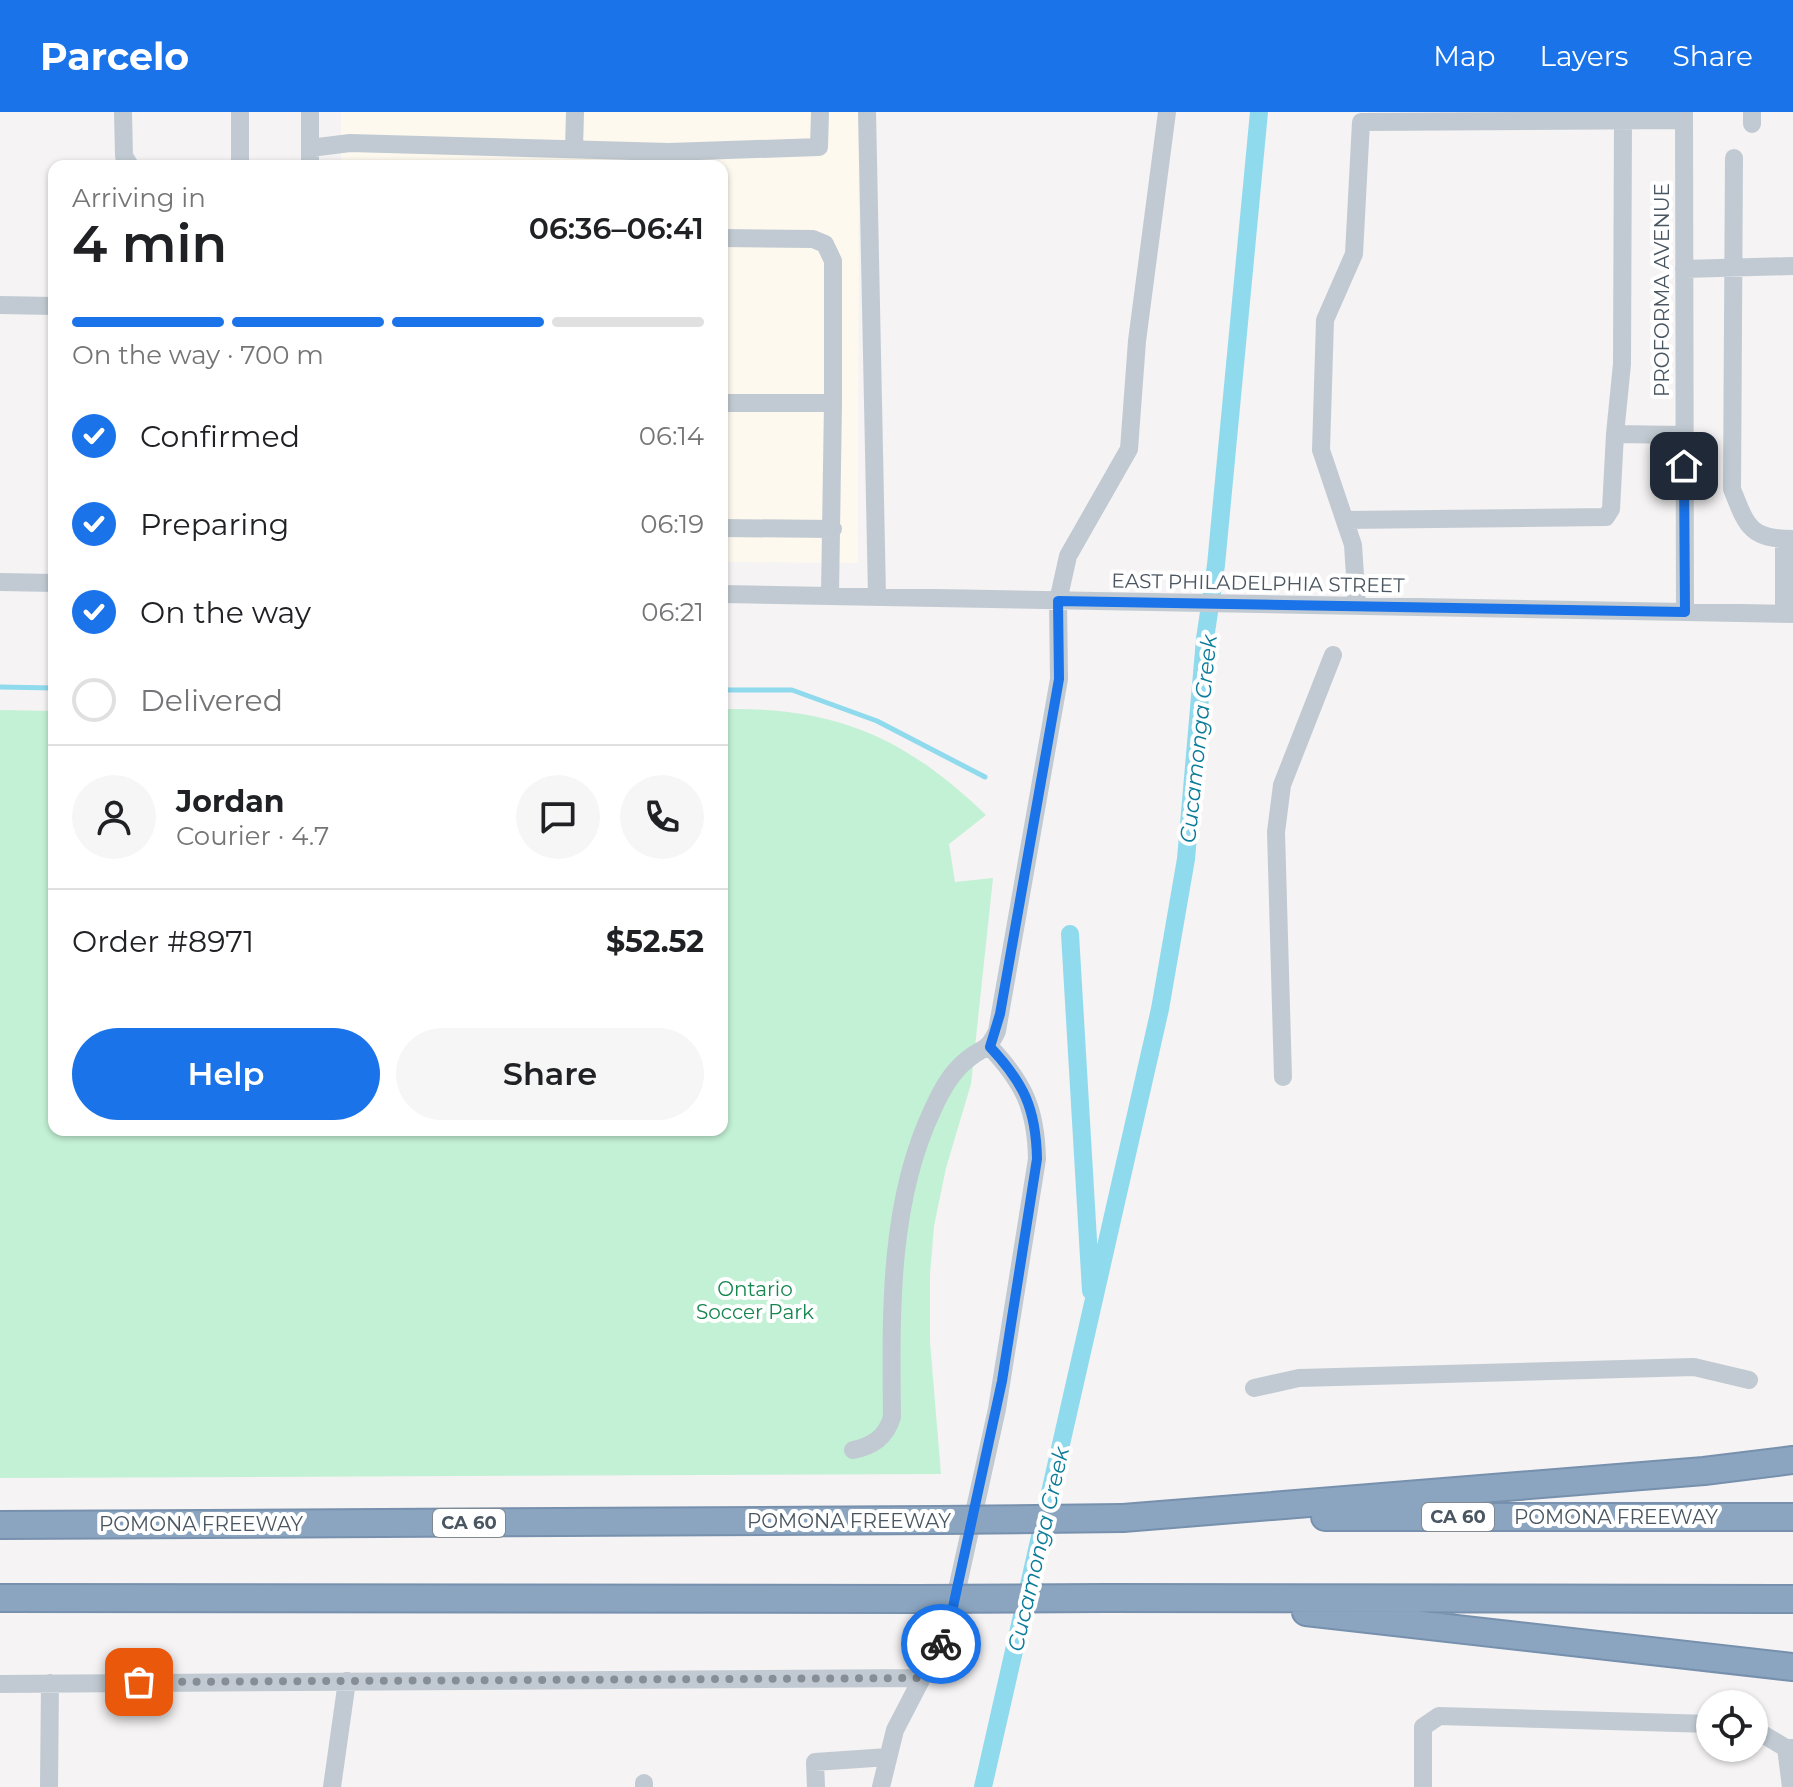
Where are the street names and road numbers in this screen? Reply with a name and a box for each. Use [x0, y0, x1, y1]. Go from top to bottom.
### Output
street label: PROFORMA AVENUE [1650, 183, 1674, 397]
street label: EAST PHILADELPHIA STREET [1111, 568, 1405, 598]
road number: CA 60 [1422, 1503, 1494, 1531]
street label: POMONA FREEWAY [1514, 1505, 1718, 1529]
road number: CA 60 [433, 1509, 505, 1537]
street label: POMONA FREEWAY [747, 1509, 951, 1533]
street label: POMONA FREEWAY [99, 1512, 303, 1536]

